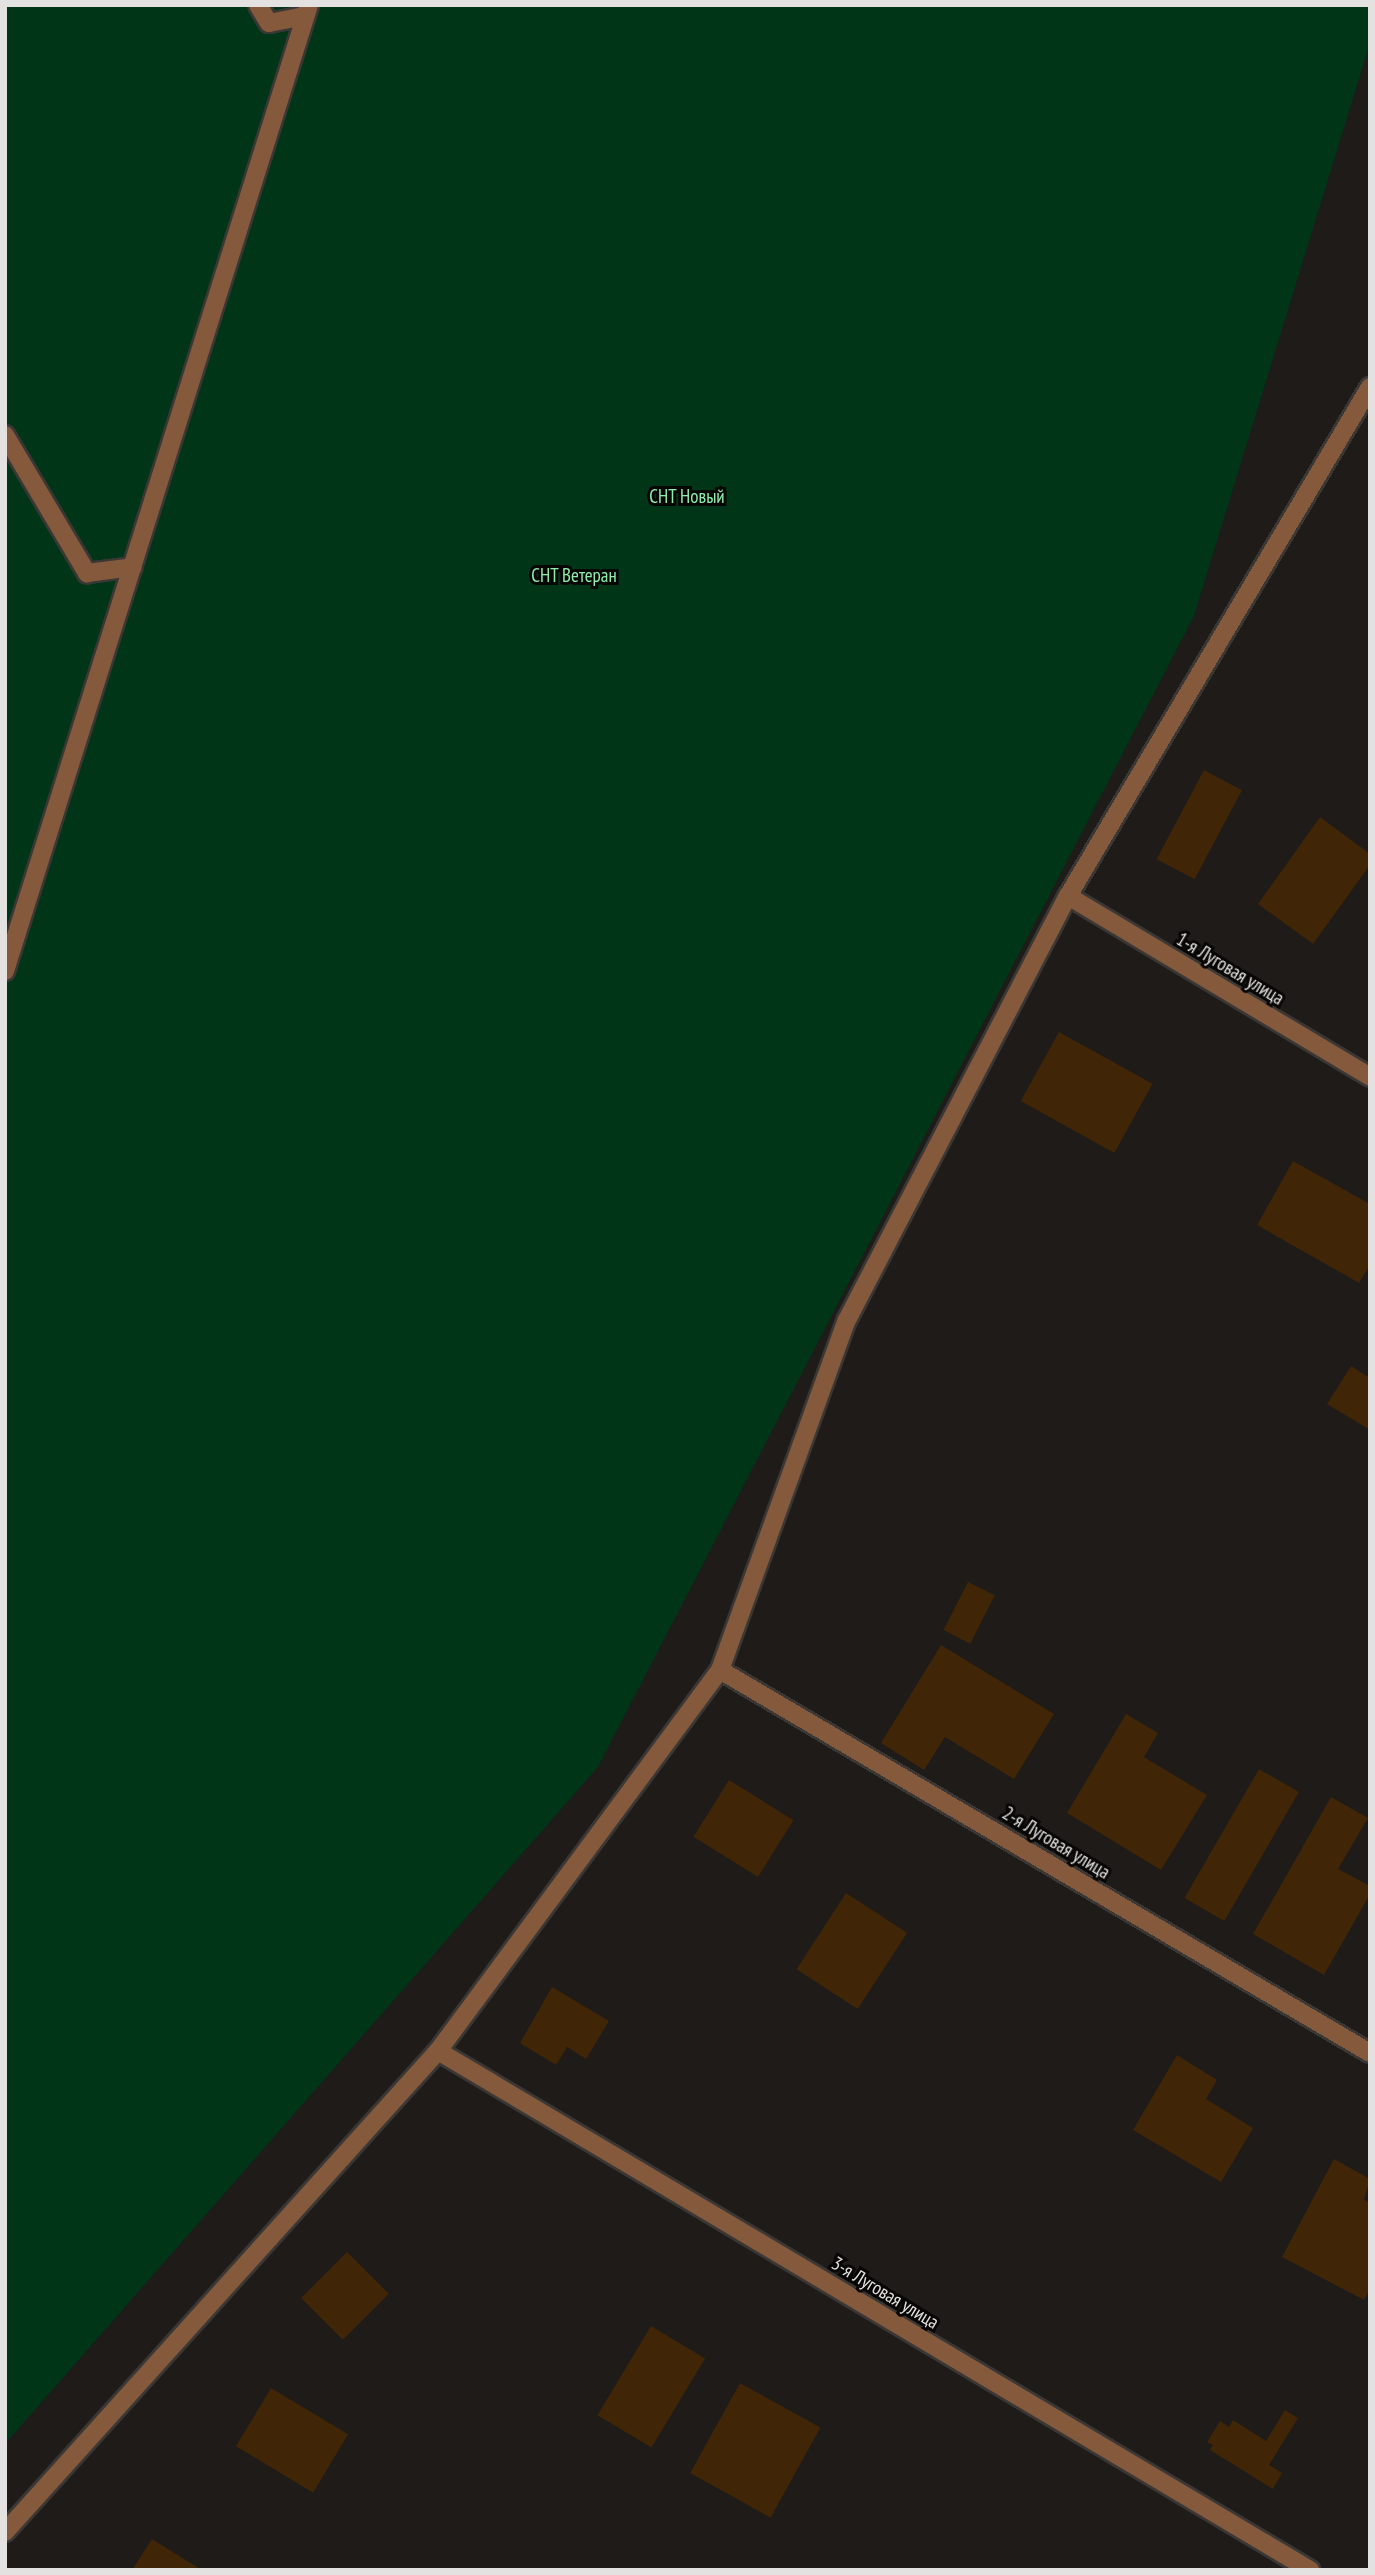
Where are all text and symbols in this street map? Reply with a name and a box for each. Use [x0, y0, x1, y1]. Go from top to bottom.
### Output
park label: СНТ Новый [649, 486, 725, 508]
park label: СНТ Ветеран [531, 565, 617, 587]
street label: 1-я Луговая улица [1172, 928, 1288, 1010]
street label: 2-я Луговая улица [998, 1802, 1114, 1884]
street label: 3-я Луговая улица [827, 2252, 943, 2334]

